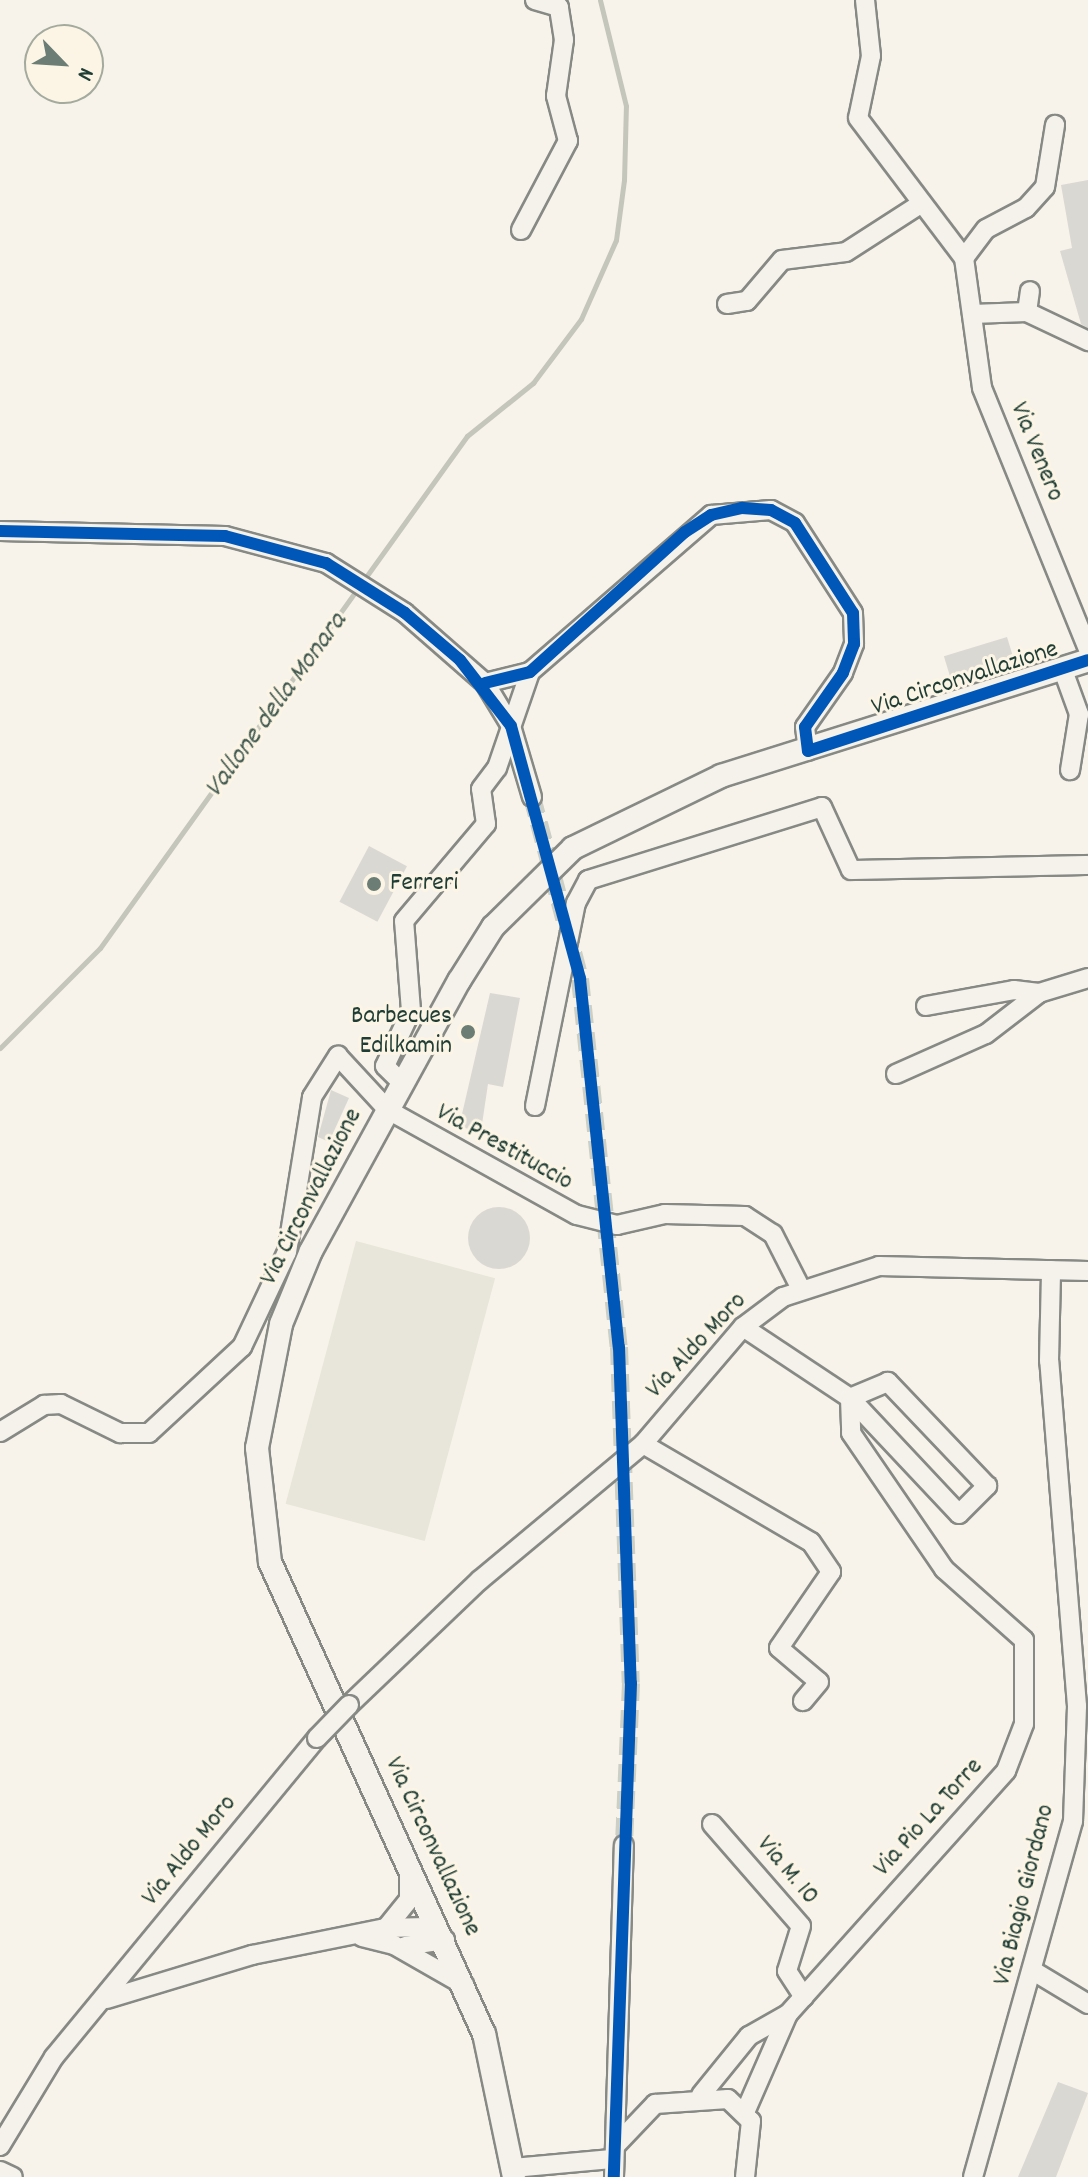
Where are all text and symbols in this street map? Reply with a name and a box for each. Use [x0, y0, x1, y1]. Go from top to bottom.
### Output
north arrow [24, 24, 104, 104]
text: N [68, 62, 101, 85]
street label: Via Venero [1002, 398, 1070, 506]
water label: Vallone della Monara [199, 607, 355, 805]
street label: Via Circonvallazione [868, 634, 1062, 724]
place label: Ferreri [390, 868, 458, 900]
marker: Ferreri [365, 875, 383, 893]
place label: Barbecues Edilkamin [351, 1001, 452, 1062]
marker: Barbecues Edilkamin [459, 1023, 477, 1041]
street label: Via Prestituccio [430, 1098, 578, 1198]
street label: Via Circonvallazione [254, 1104, 370, 1290]
street label: Via Aldo Moro [640, 1287, 754, 1405]
street label: Via Pio La Torre [868, 1752, 990, 1884]
street label: Via Circonvallazione [377, 1753, 487, 1941]
street label: Via Aldo Moro [136, 1789, 244, 1913]
street label: Via Biagio Giordano [987, 1801, 1063, 1989]
street label: Via M. 10 [749, 1830, 825, 1912]

